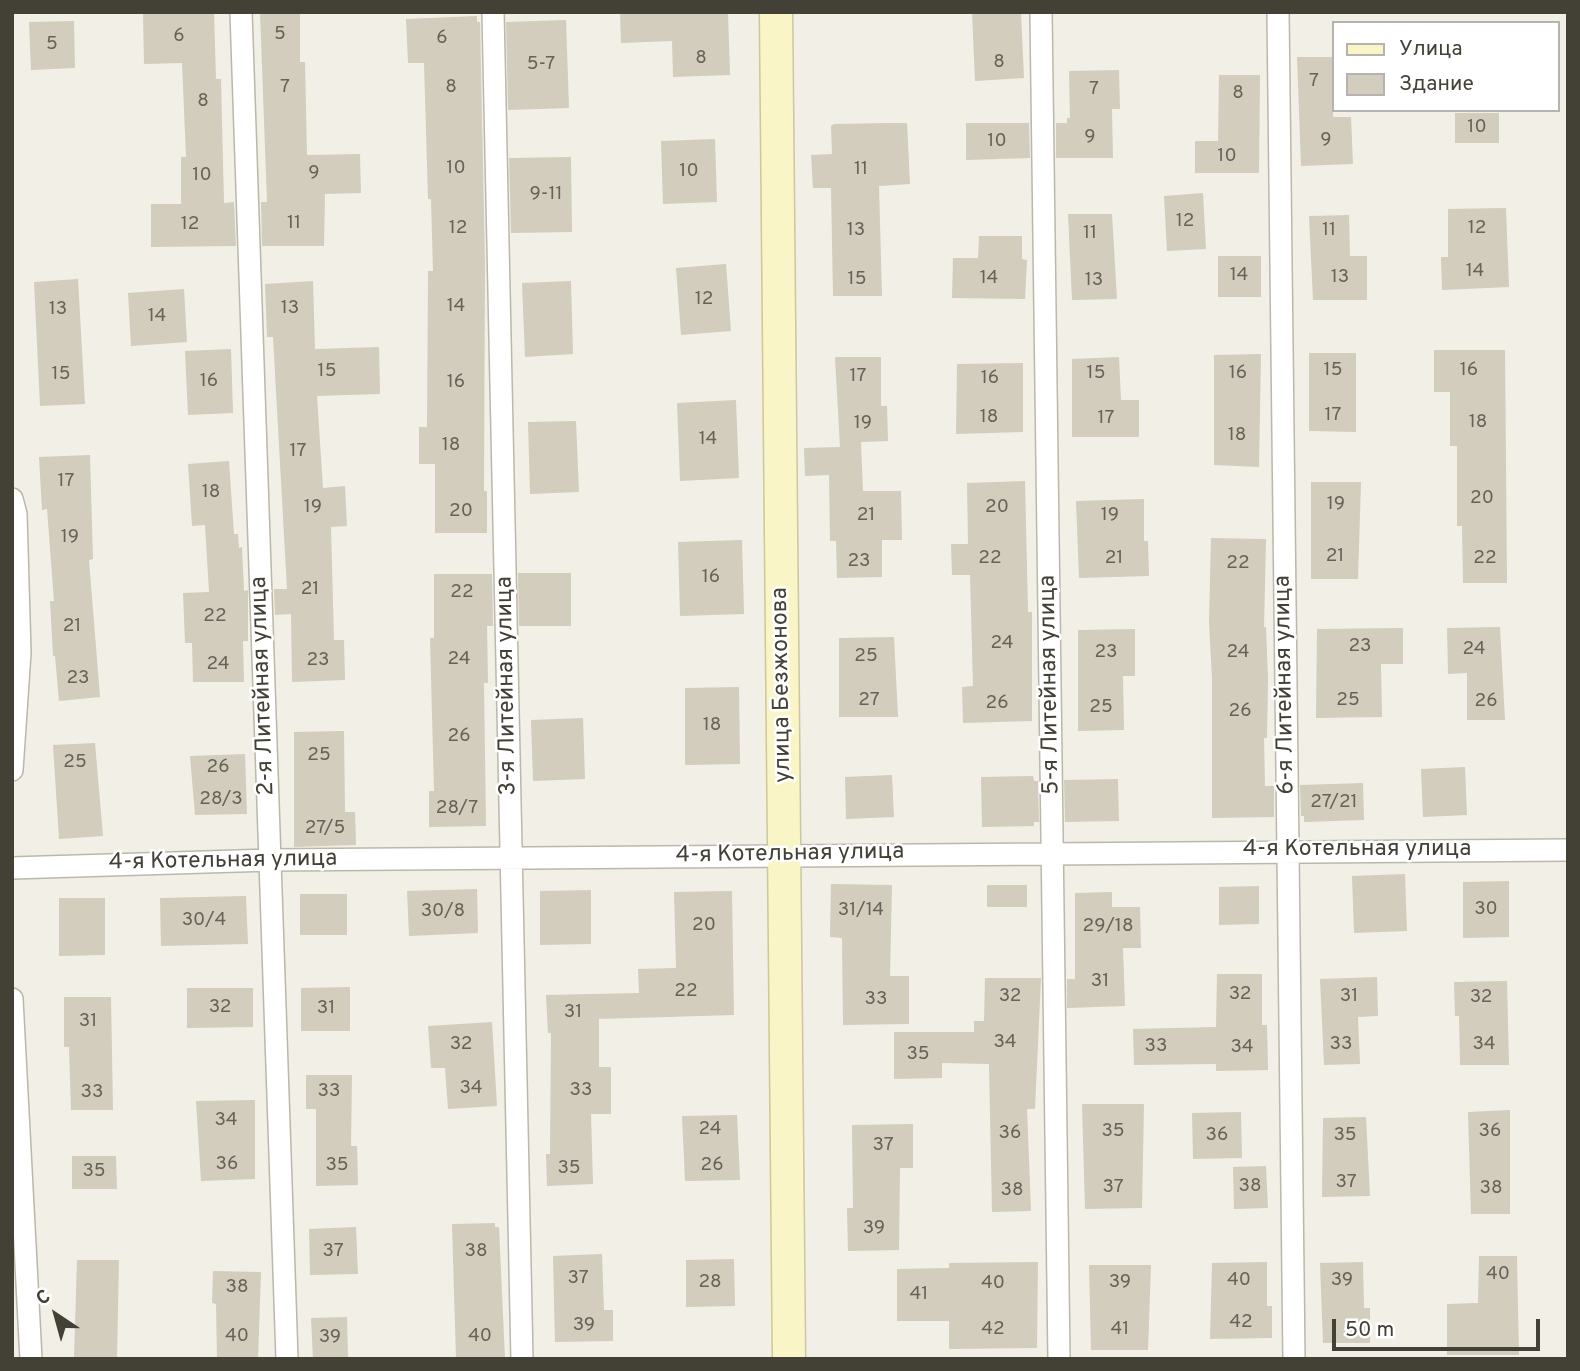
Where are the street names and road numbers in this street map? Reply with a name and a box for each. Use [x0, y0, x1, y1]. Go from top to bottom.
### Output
street label: 5-я Литейная улица [1035, 575, 1067, 795]
street label: 6-я Литейная улица [1270, 575, 1302, 795]
street label: 2-я Литейная улица [246, 576, 282, 796]
street label: 3-я Литейная улица [492, 576, 524, 796]
street label: улица Безжонова [767, 587, 799, 783]
street label: 4-я Котельная улица [1243, 836, 1471, 864]
street label: 4-я Котельная улица [676, 839, 904, 871]
street label: 4-я Котельная улица [109, 846, 337, 878]

